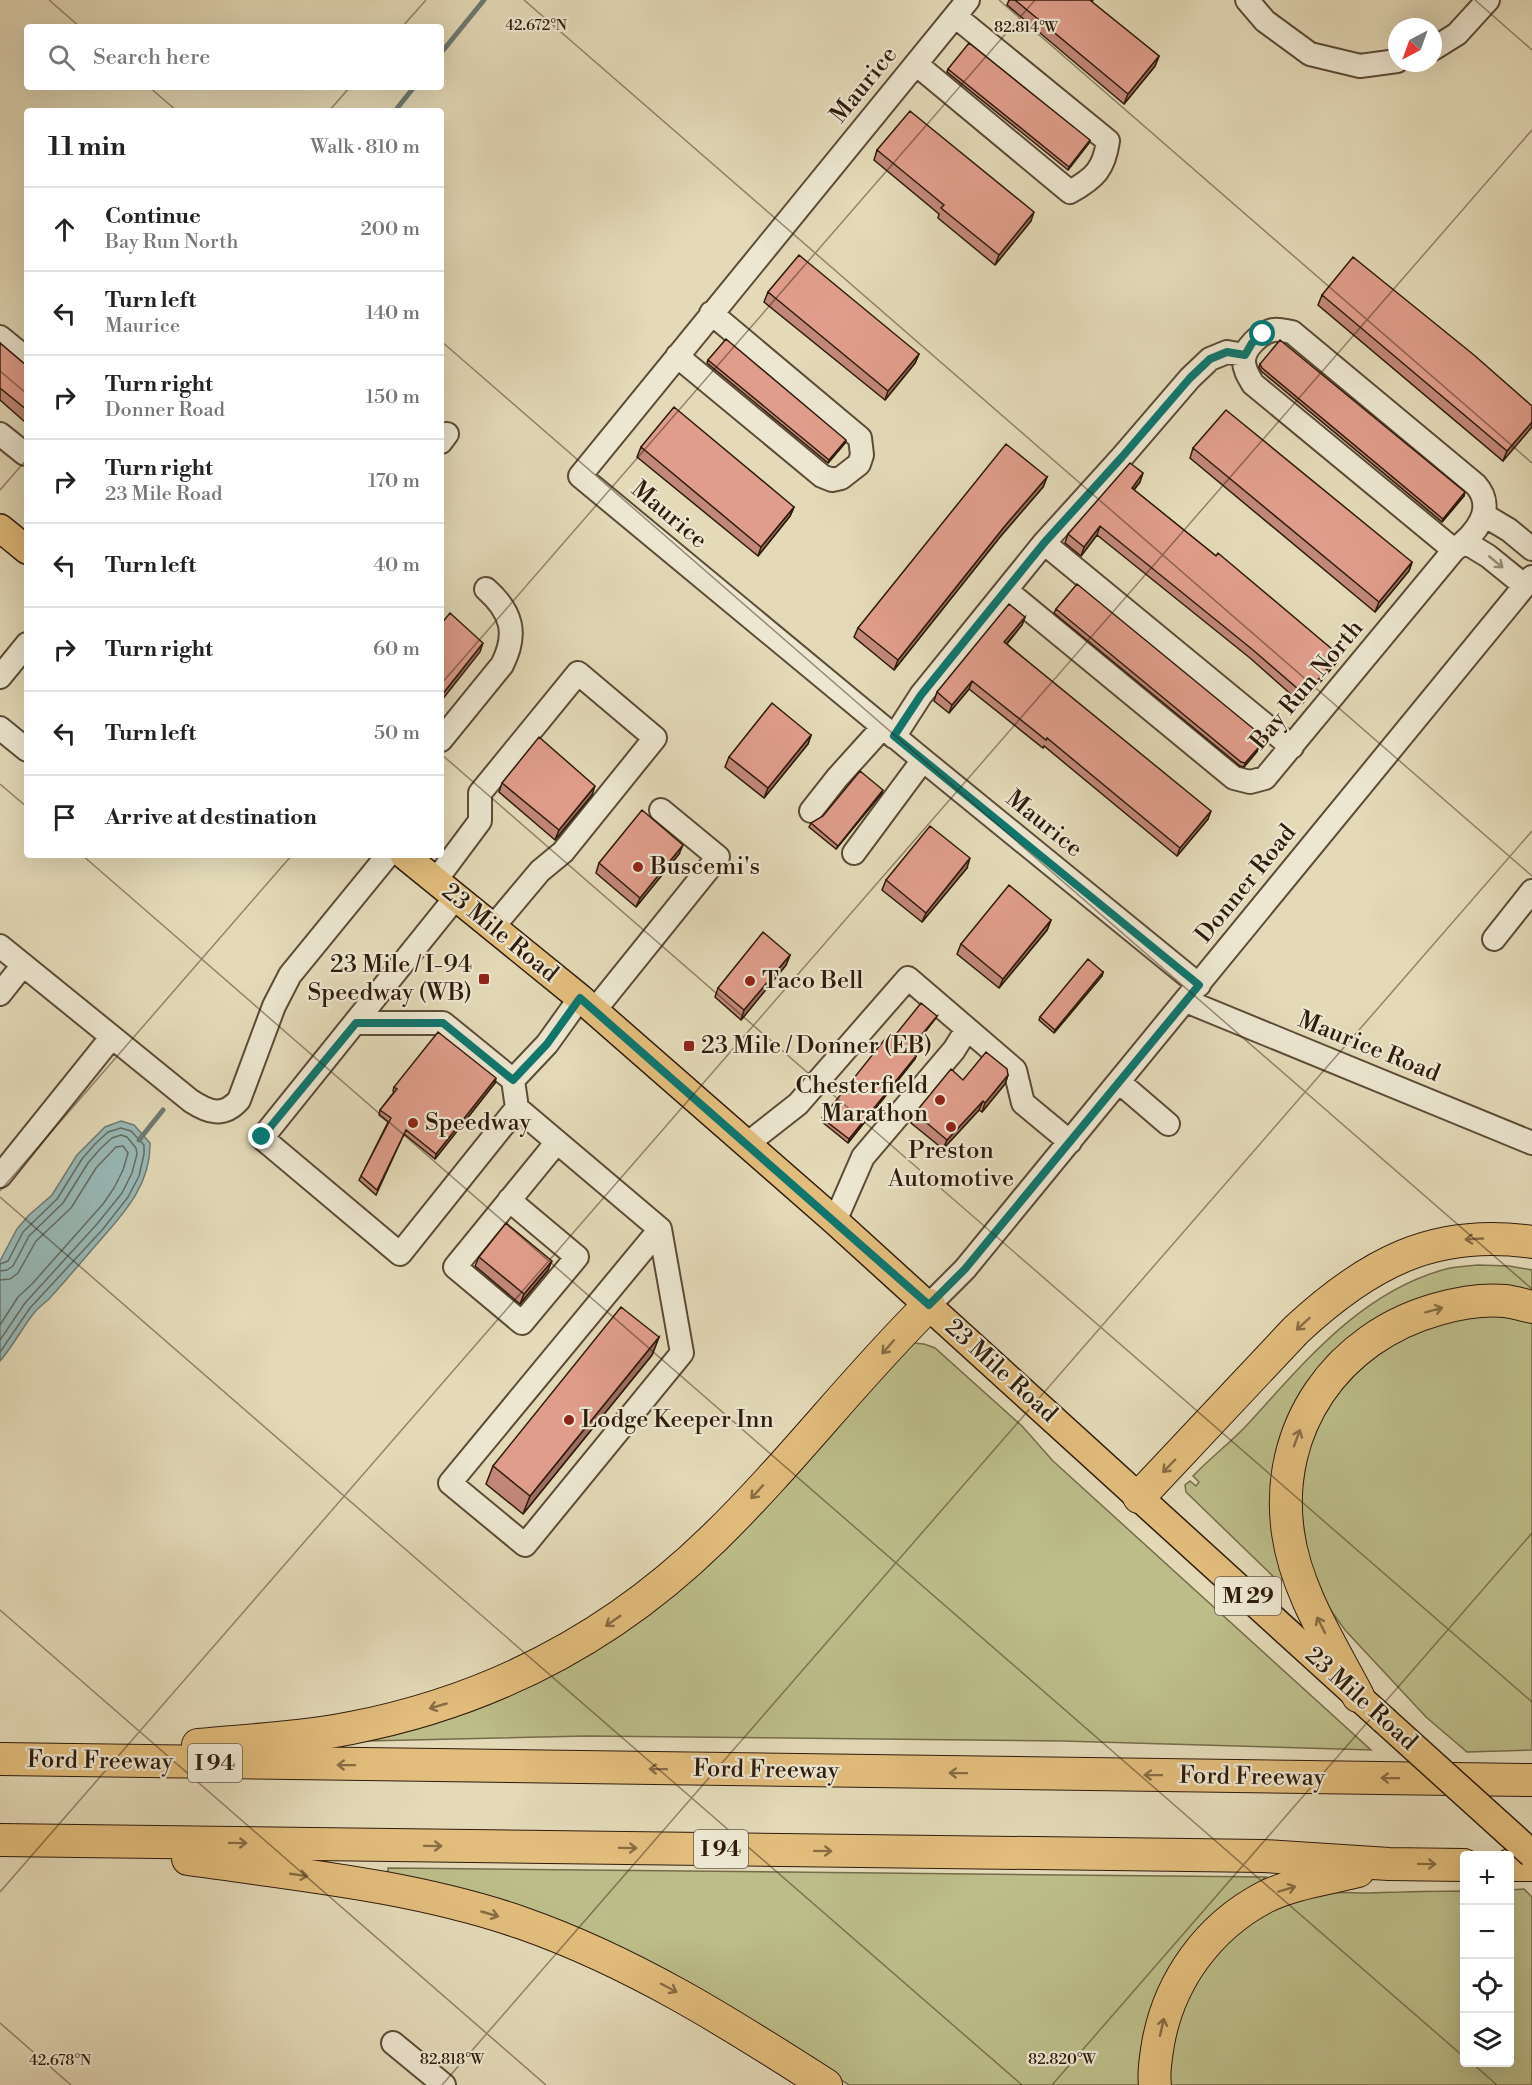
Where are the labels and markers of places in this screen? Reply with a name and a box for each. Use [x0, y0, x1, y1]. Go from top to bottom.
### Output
place label: Buscemi's [649, 852, 760, 882]
marker: Buscemi's [631, 860, 645, 874]
place label: 23 Mile / I-94 Speedway (WB) [308, 950, 472, 1008]
place label: Taco Bell [762, 966, 863, 996]
marker: 23 Mile / I-94 Speedway (WB) [477, 972, 491, 986]
marker: Taco Bell [743, 974, 757, 988]
place label: 23 Mile / Donner (EB) [701, 1031, 932, 1061]
marker: 23 Mile / Donner (EB) [682, 1039, 696, 1053]
place label: Chesterfield Marathon [795, 1071, 928, 1129]
marker: Chesterfield Marathon [933, 1093, 947, 1107]
place label: Speedway [425, 1108, 531, 1138]
marker: Speedway [406, 1116, 420, 1130]
marker: Preston Automotive [944, 1120, 958, 1134]
place label: Preston Automotive [887, 1136, 1014, 1194]
place label: Lodge Keeper Inn [581, 1405, 774, 1435]
marker: Lodge Keeper Inn [562, 1413, 576, 1427]

